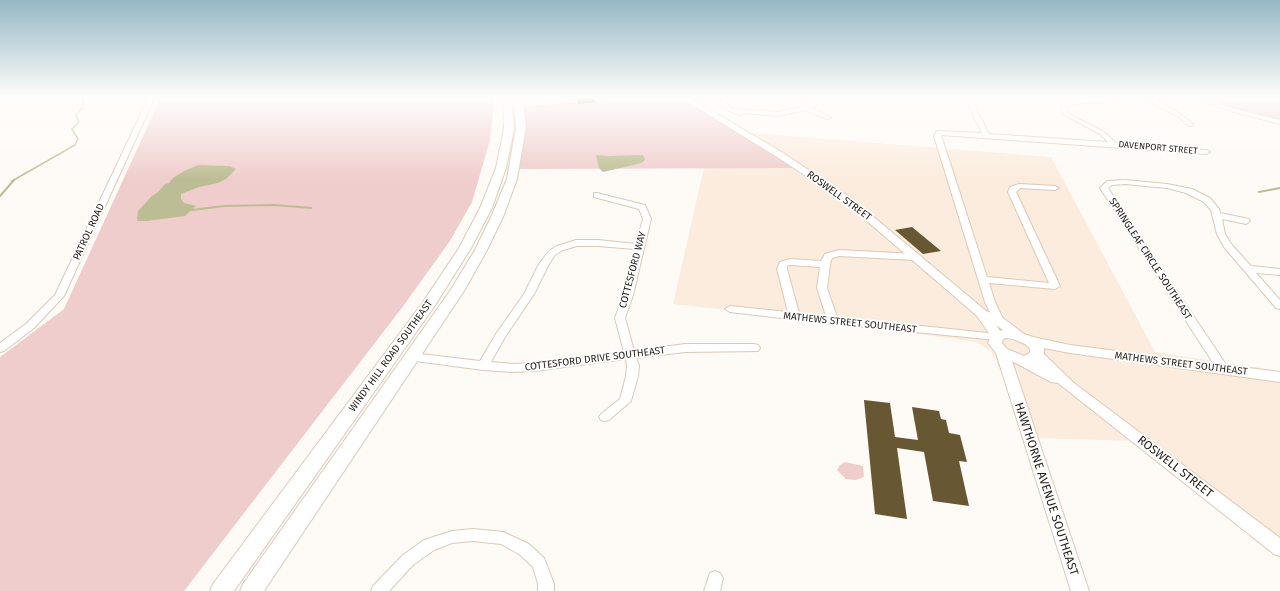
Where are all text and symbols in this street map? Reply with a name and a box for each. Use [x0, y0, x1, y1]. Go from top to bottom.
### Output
street label: DAVENPORT STREET [1118, 139, 1198, 157]
street label: ROSWELL STREET [804, 169, 874, 223]
street label: SPRINGLEAF CIRCLE SOUTHEAST [1106, 196, 1194, 322]
street label: PATROL ROAD [71, 202, 107, 262]
street label: COTTESFORD WAY [617, 230, 649, 310]
street label: WINDY HILL ROAD SOUTHEAST [347, 298, 435, 414]
street label: MATHEWS STREET SOUTHEAST [783, 310, 917, 336]
street label: COTTESFORD DRIVE SOUTHEAST [524, 344, 666, 374]
street label: MATHEWS STREET SOUTHEAST [1114, 350, 1248, 378]
street label: HAWTHORNE AVENUE SOUTHEAST [1011, 401, 1081, 577]
street label: ROSWELL STREET [1134, 433, 1216, 501]

